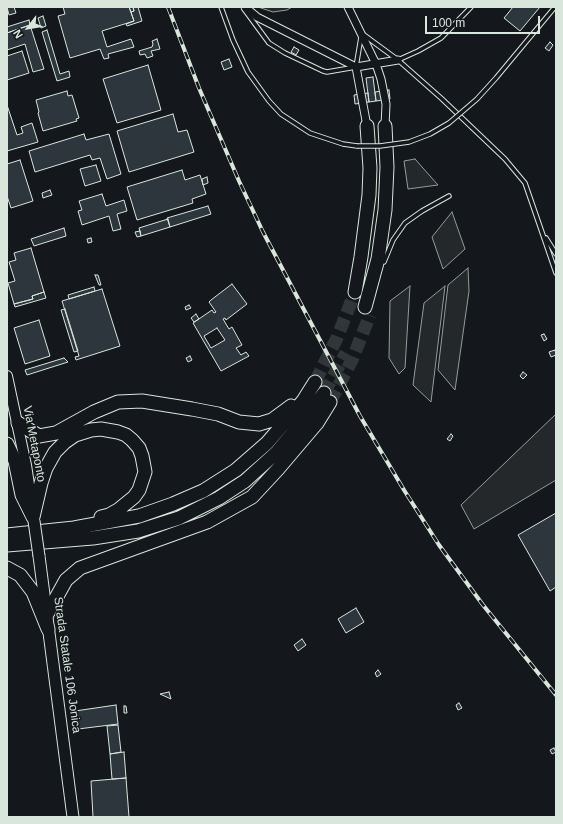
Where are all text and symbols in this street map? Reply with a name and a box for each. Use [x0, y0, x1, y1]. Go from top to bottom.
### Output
north arrow [8, 8, 48, 48]
scale bar [427, 8, 542, 34]
text: 100 m [432, 16, 465, 30]
text: N [11, 28, 25, 41]
street label: Via Metaponto [20, 405, 48, 483]
street label: Strada Statale 106 Jonica [50, 596, 84, 734]

